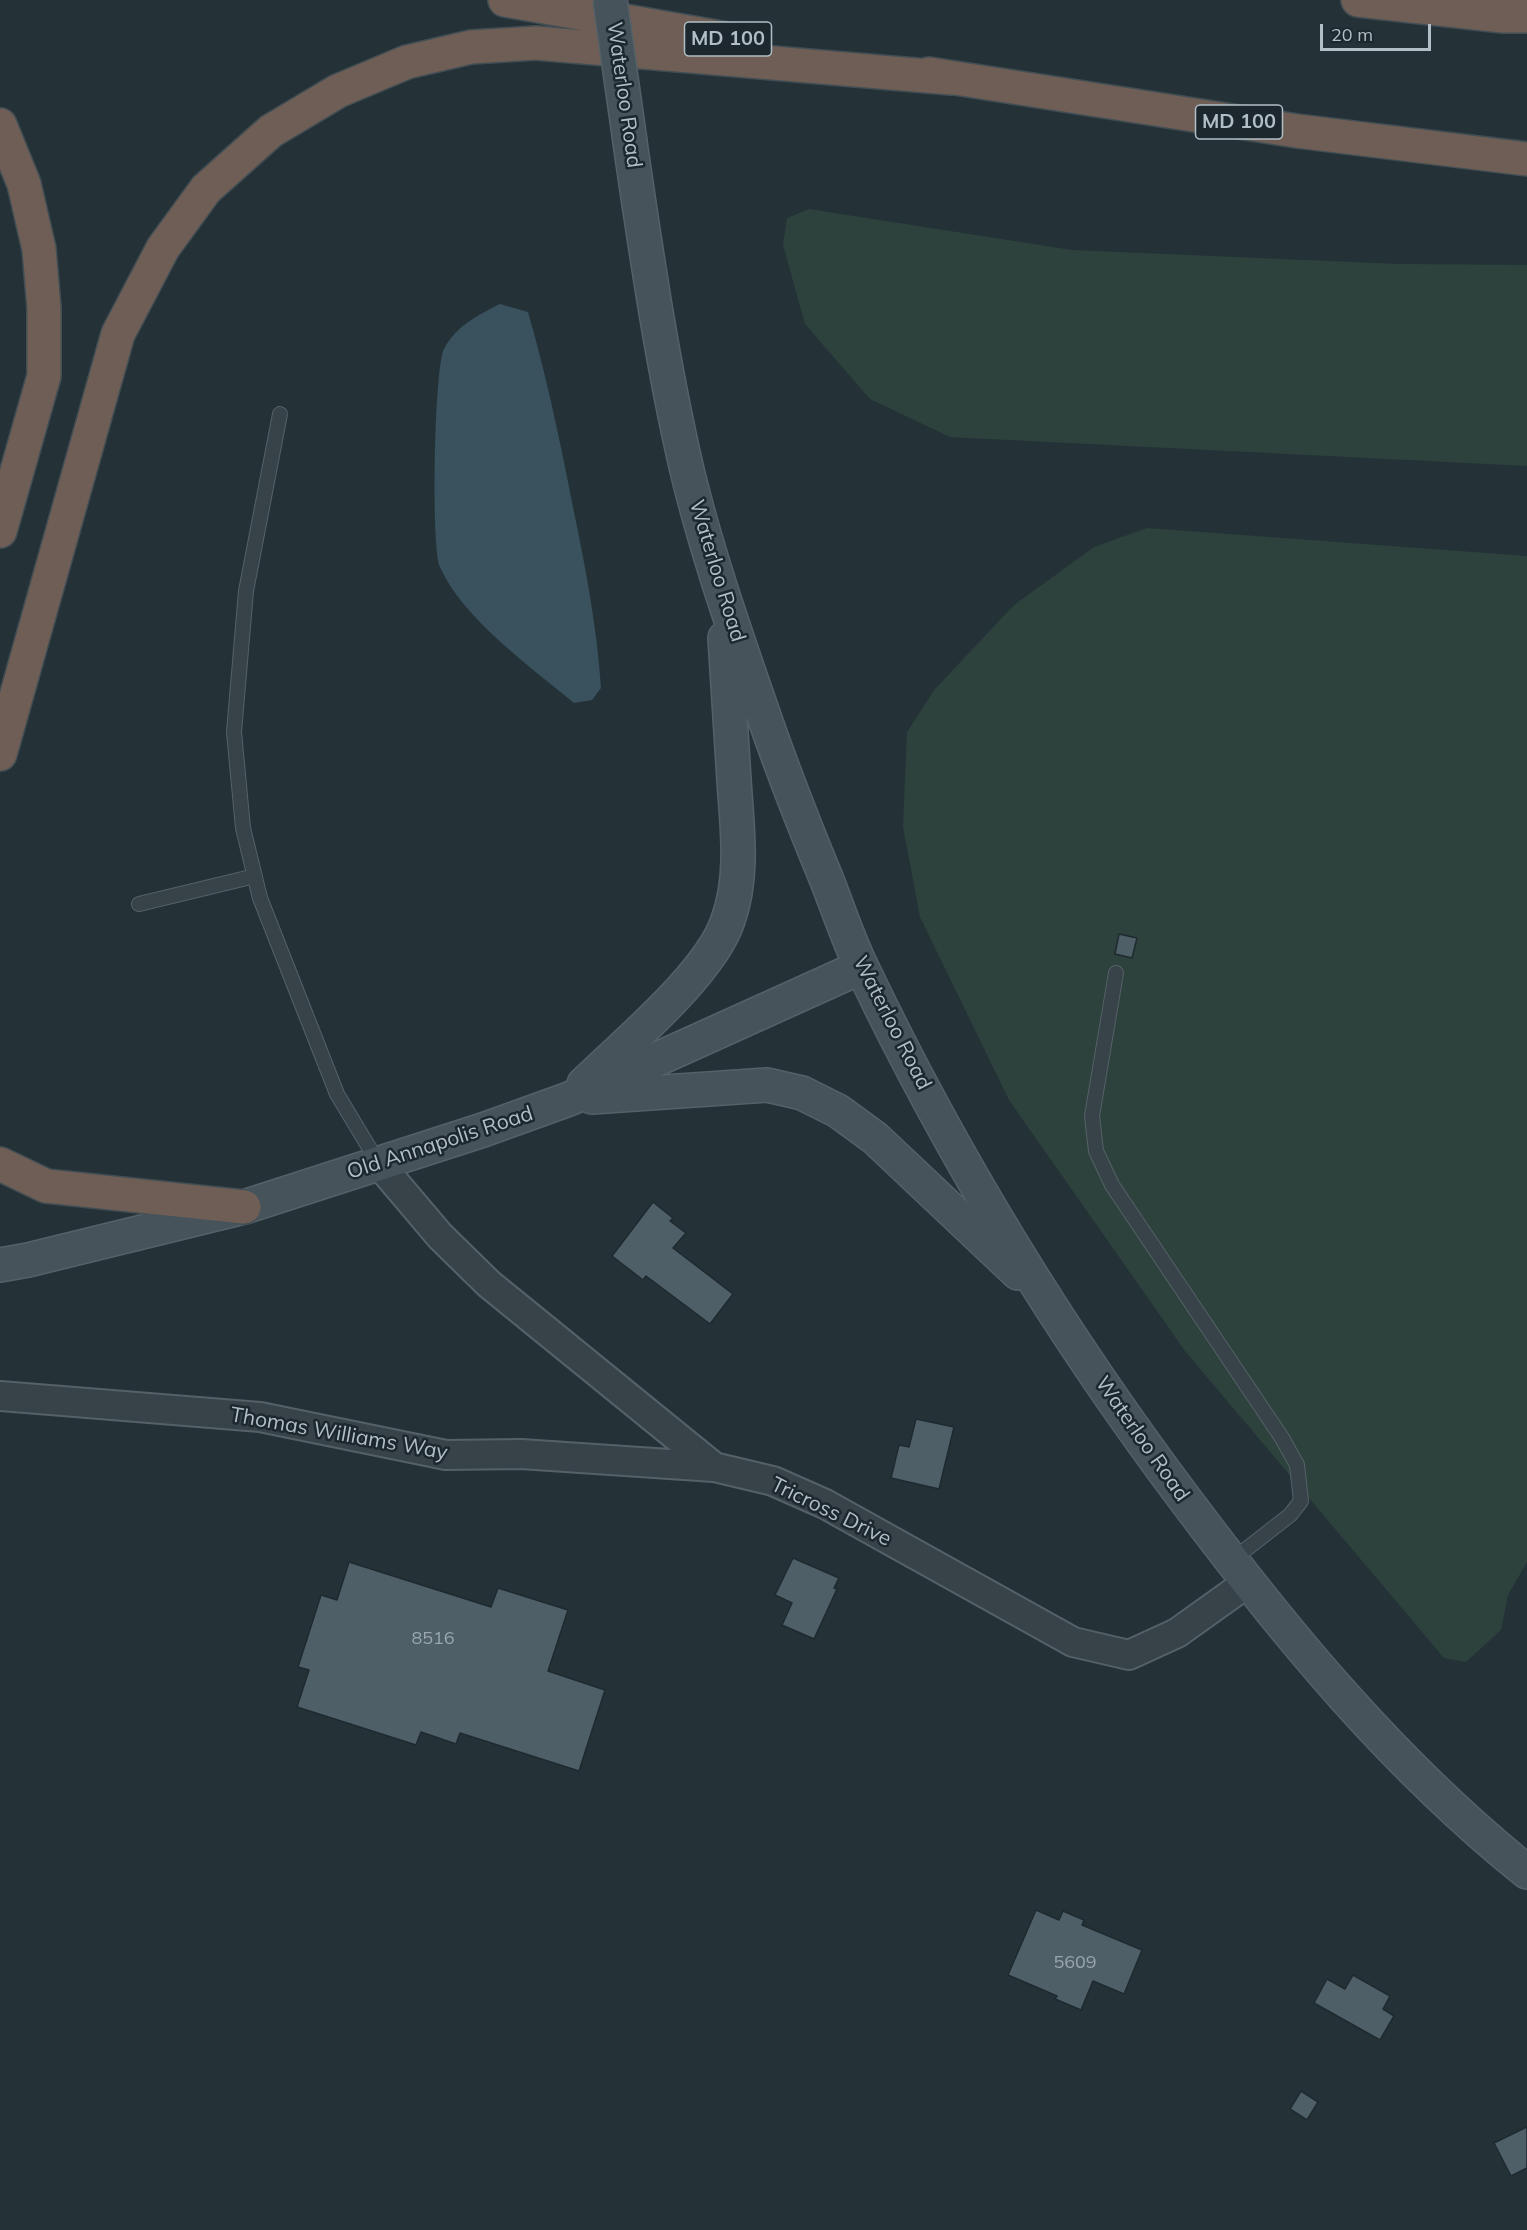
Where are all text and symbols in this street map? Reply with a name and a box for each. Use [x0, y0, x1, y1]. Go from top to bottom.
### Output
scale bar [1323, 12, 1434, 50]
street label: Waterloo Road [601, 20, 647, 170]
road number: MD 100 [684, 22, 771, 56]
text: 20 m [1331, 23, 1373, 46]
road number: MD 100 [1196, 105, 1282, 139]
street label: Waterloo Road [683, 497, 751, 645]
street label: Waterloo Road [847, 952, 937, 1094]
street label: Old Annapolis Road [344, 1101, 536, 1185]
street label: Waterloo Road [1090, 1372, 1194, 1506]
street label: Thomas Williams Way [228, 1402, 450, 1466]
street label: Tricross Drive [767, 1472, 895, 1552]
house number: 8516 [411, 1628, 455, 1650]
house number: 5609 [1053, 1952, 1097, 1974]

